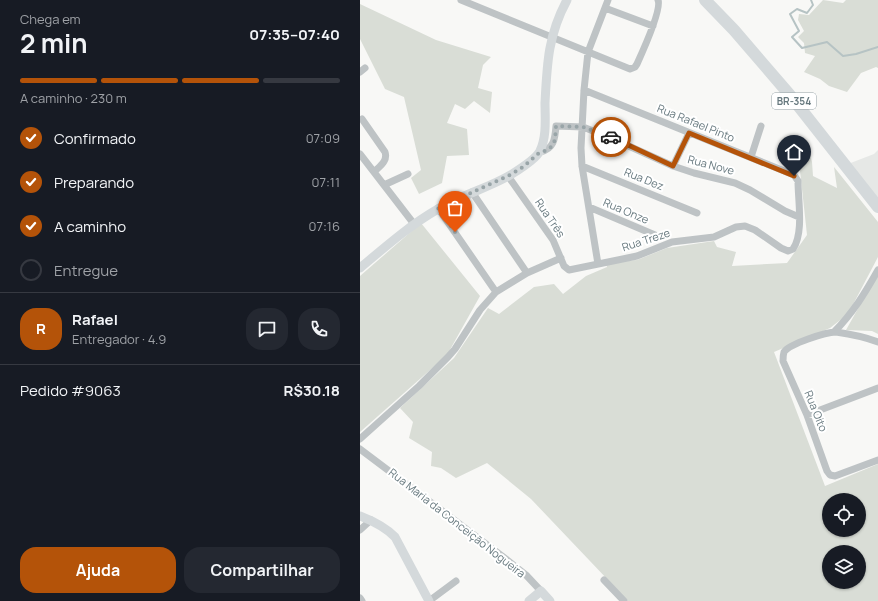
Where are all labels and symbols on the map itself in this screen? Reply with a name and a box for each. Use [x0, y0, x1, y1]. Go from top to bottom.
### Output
road number: BR-354 [772, 93, 816, 109]
street label: Rua Rafael Pinto [655, 100, 738, 145]
courier [591, 117, 631, 157]
pin [777, 135, 811, 176]
street label: Rua Nove [686, 151, 737, 178]
street label: Rua Dez [622, 164, 666, 193]
pin [438, 191, 472, 232]
street label: Rua Onze [601, 194, 652, 227]
street label: Rua Três [532, 195, 569, 240]
street label: Rua Treze [620, 225, 672, 254]
street label: Rua Oito [801, 388, 832, 434]
street label: Rua Maria da Conceição Nogueira [386, 465, 529, 581]

